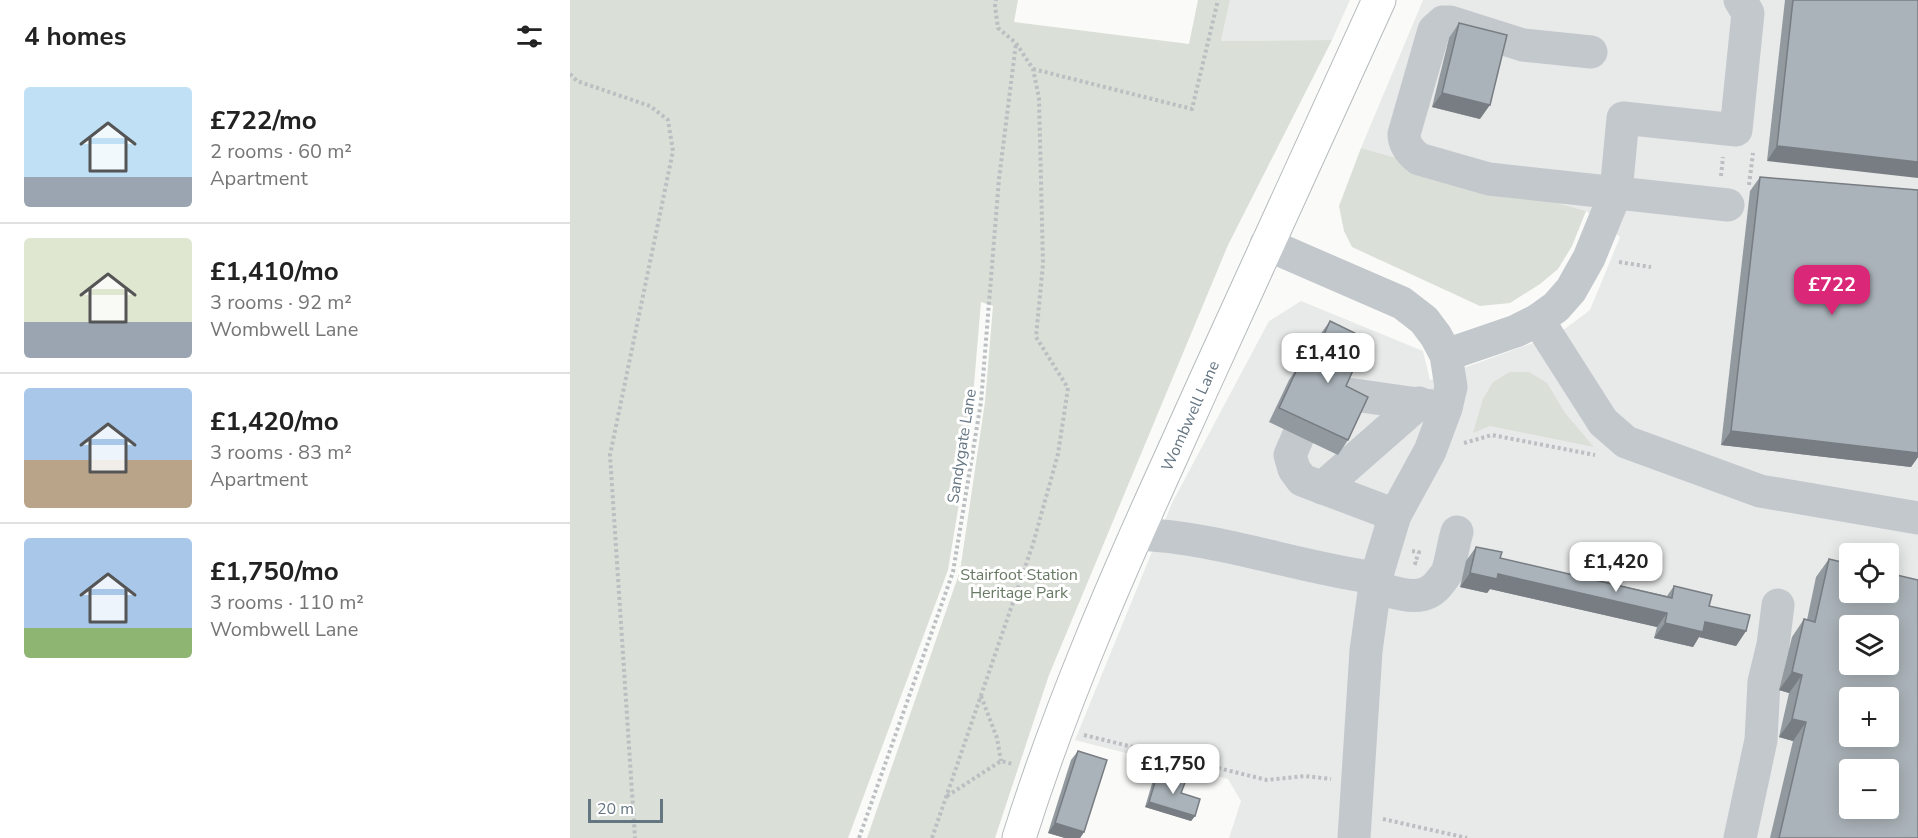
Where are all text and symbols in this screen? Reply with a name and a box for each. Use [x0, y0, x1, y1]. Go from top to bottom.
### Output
text: 4 homes [24, 19, 126, 54]
icon: filters [513, 20, 546, 53]
text: £722/mo [210, 103, 317, 138]
icon: home [72, 111, 144, 183]
text: 2 rooms · 60 m² [210, 138, 352, 165]
text: Apartment [210, 165, 308, 192]
text: £1,410/mo [210, 254, 339, 289]
icon: home [72, 262, 144, 334]
pin: £722 [1796, 265, 1868, 316]
text: £722 [1808, 271, 1856, 298]
text: 3 rooms · 92 m² [210, 289, 352, 316]
text: Wombwell Lane [210, 316, 358, 343]
pin: £1,410 [1279, 333, 1377, 384]
text: £1,410 [1296, 339, 1360, 366]
street label: Wombwell Lane [1156, 357, 1225, 475]
street label: Sandygate Lane [942, 387, 982, 505]
text: £1,420/mo [210, 404, 339, 439]
icon: home [72, 412, 144, 484]
text: 3 rooms · 83 m² [210, 439, 352, 466]
text: Apartment [210, 466, 308, 493]
pin: £1,420 [1567, 542, 1665, 593]
map controls [1839, 543, 1899, 819]
button: locate [1839, 543, 1899, 603]
text: £1,420 [1584, 548, 1648, 575]
text: £1,750/mo [210, 554, 339, 589]
icon: home [72, 562, 144, 634]
park label: Stairfoot Station Heritage Park [960, 564, 1078, 604]
text: 3 rooms · 110 m² [210, 589, 364, 616]
button: layers [1839, 615, 1899, 675]
text: Wombwell Lane [210, 616, 358, 643]
button: + [1839, 687, 1899, 747]
pin: £1,750 [1124, 744, 1222, 795]
text: £1,750 [1141, 750, 1205, 777]
button: − [1839, 759, 1899, 819]
scale bar [588, 796, 663, 824]
text: 20 m [597, 798, 634, 820]

